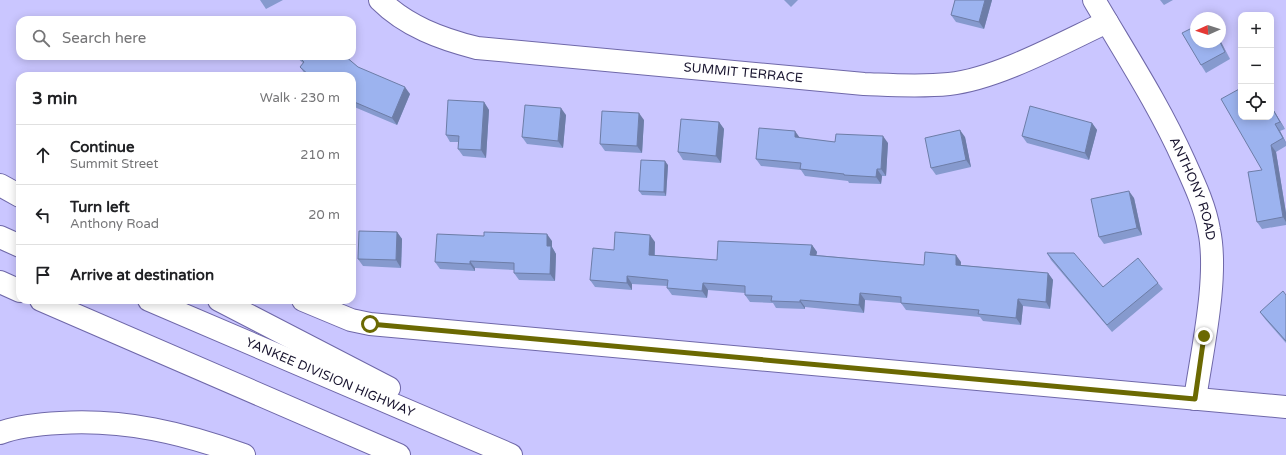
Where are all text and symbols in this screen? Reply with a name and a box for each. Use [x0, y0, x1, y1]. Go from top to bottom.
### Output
north arrow [1190, 12, 1226, 48]
map controls [1238, 12, 1274, 120]
button: + [1238, 12, 1274, 48]
search box [16, 16, 356, 60]
icon: search [30, 27, 52, 49]
text: Search here [62, 29, 146, 47]
button: − [1238, 48, 1274, 84]
street label: SUMMIT TERRACE [683, 59, 804, 86]
button: locate [1238, 84, 1274, 120]
text: 3 min [32, 88, 77, 109]
text: Walk · 230 m [260, 90, 340, 106]
street label: ANTHONY ROAD [1166, 135, 1219, 242]
text: Continue [70, 138, 134, 156]
icon: ahead [32, 144, 54, 166]
text: 210 m [300, 147, 340, 163]
text: Summit Street [70, 156, 158, 172]
text: Turn left [70, 198, 130, 216]
icon: left [32, 204, 54, 226]
text: 20 m [308, 207, 340, 223]
text: Anthony Road [70, 216, 159, 232]
icon: arrive [32, 264, 54, 286]
text: Arrive at destination [70, 266, 214, 284]
route start [361, 315, 379, 333]
route end [1195, 327, 1213, 345]
street label: YANKEE DIVISION HIGHWAY [243, 334, 417, 421]

